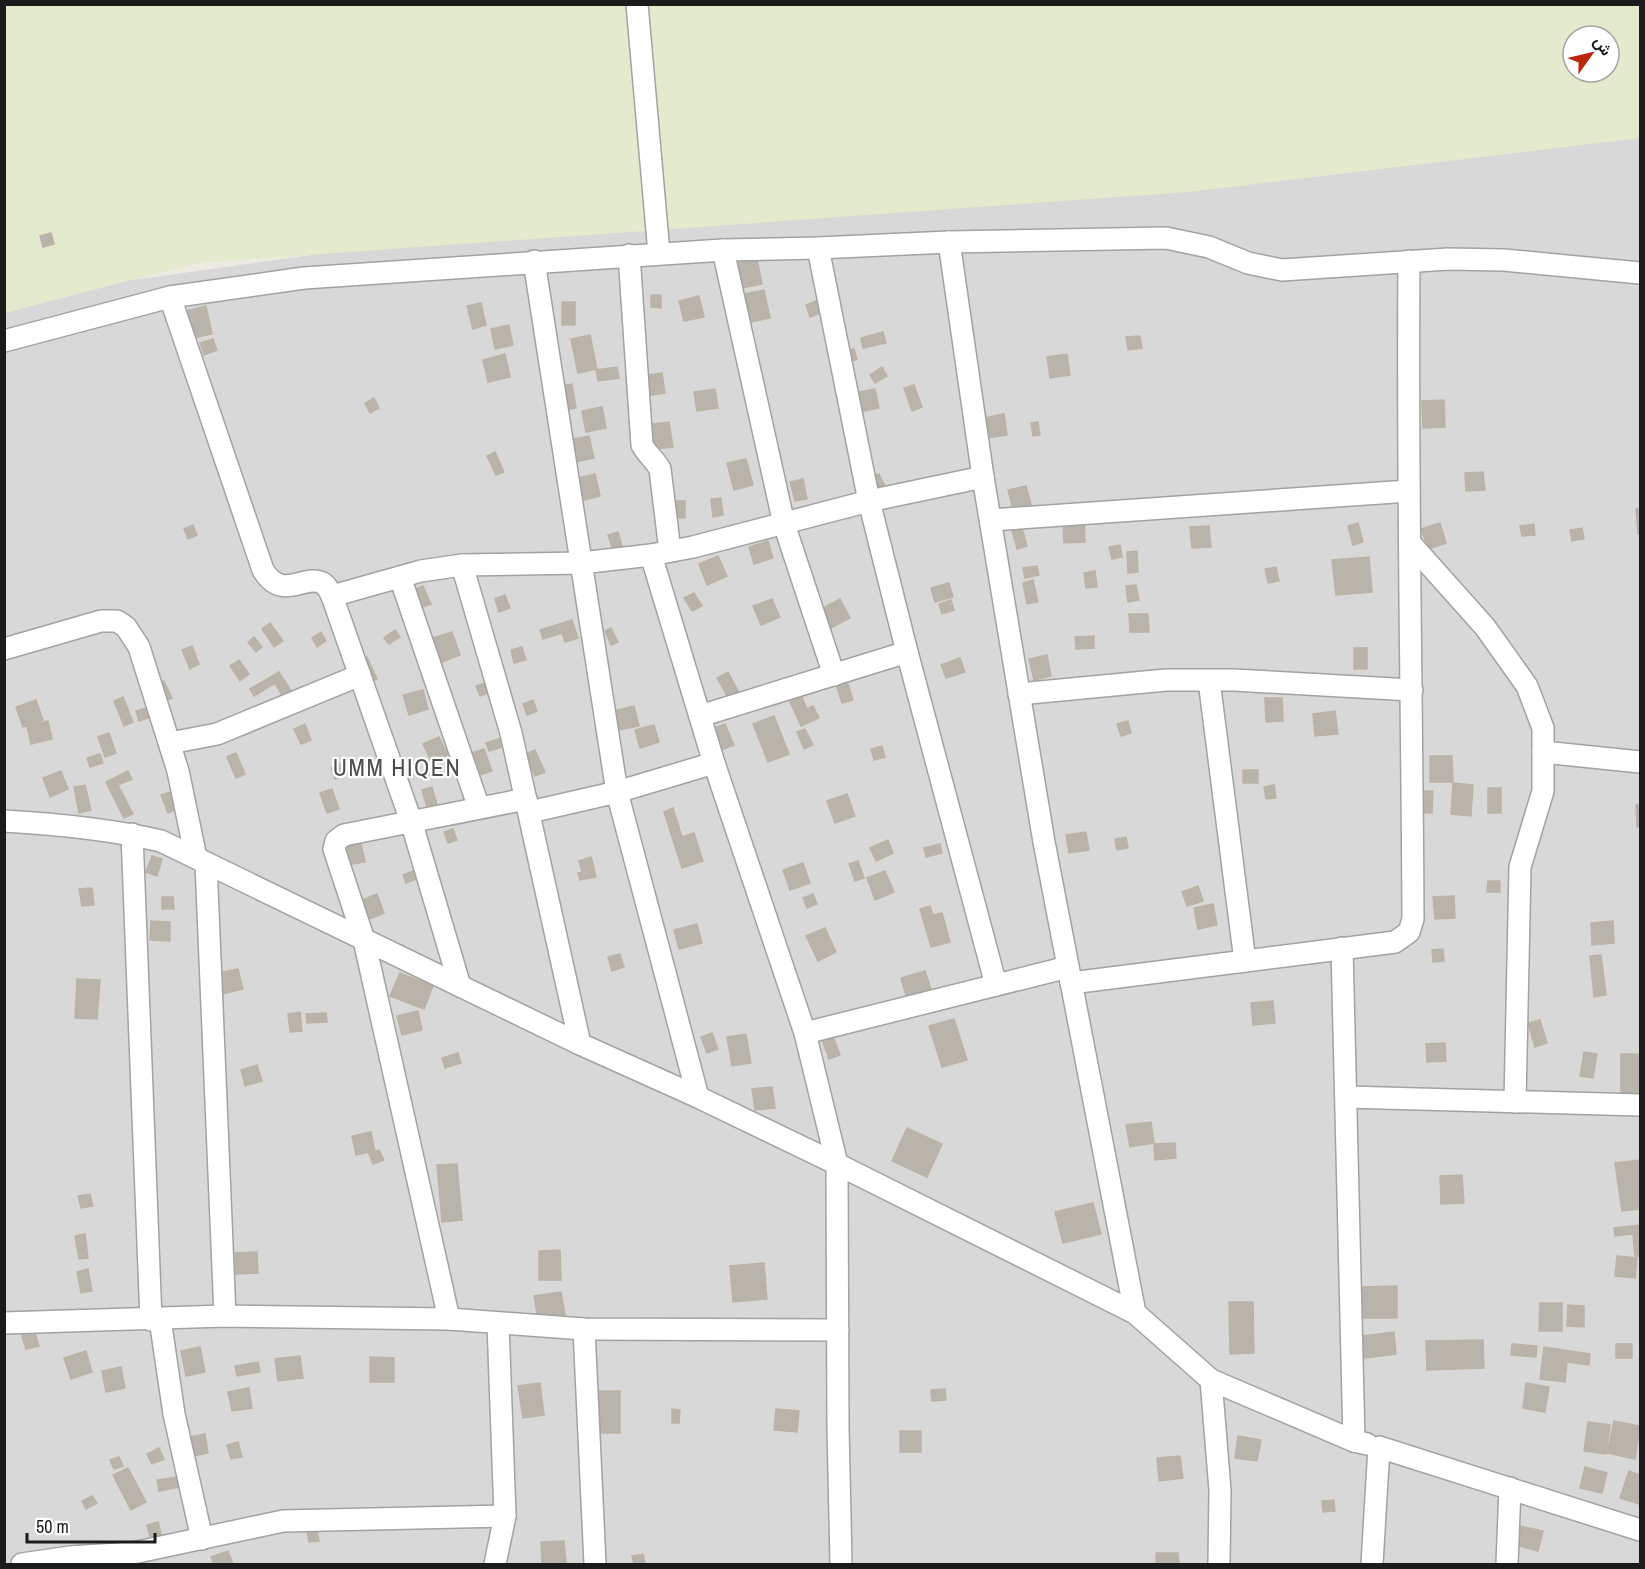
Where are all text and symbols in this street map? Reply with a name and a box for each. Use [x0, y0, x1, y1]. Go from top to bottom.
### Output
north arrow [1561, 24, 1621, 84]
text: ش [1589, 31, 1618, 60]
district label: UMM HIQEN [333, 751, 461, 783]
scale bar [27, 1506, 154, 1544]
text: 50 m [36, 1514, 69, 1539]

